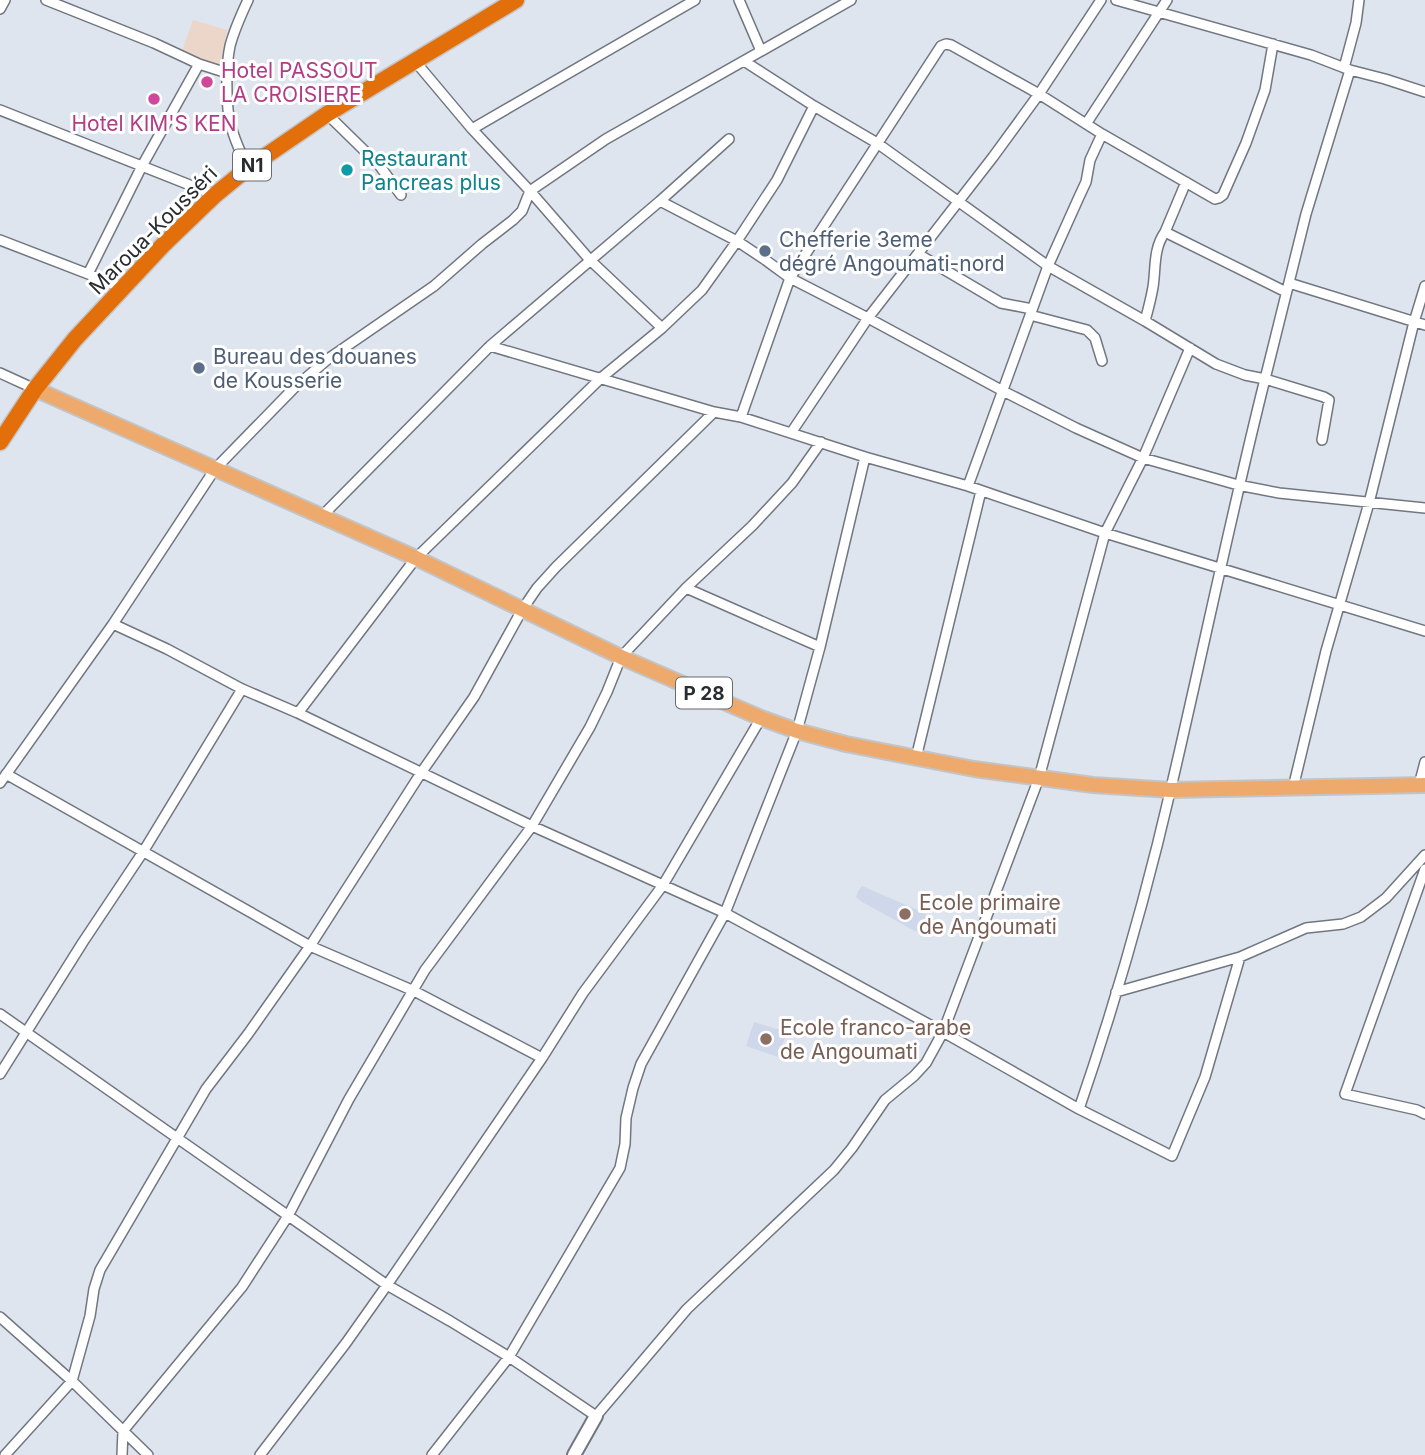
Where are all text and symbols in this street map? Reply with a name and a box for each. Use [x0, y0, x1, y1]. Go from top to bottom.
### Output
place label: Hotel PASSOUT LA CROISIERE [221, 58, 378, 107]
marker: Hotel PASSOUT LA CROISIERE [199, 74, 215, 90]
marker: Hotel KIM'S KEN [146, 91, 162, 107]
place label: Hotel KIM'S KEN [71, 111, 237, 136]
place label: Restaurant Pancreas plus [361, 146, 501, 195]
road number: N1 [233, 150, 271, 181]
street label: Maroua-Kousséri [84, 161, 222, 299]
marker: Restaurant Pancreas plus [339, 162, 355, 178]
place label: Chefferie 3eme dégré Angoumati-nord [779, 227, 1005, 276]
marker: Chefferie 3eme dégré Angoumati-nord [757, 243, 773, 259]
place label: Bureau des douanes de Kousserie [213, 344, 417, 393]
marker: Bureau des douanes de Kousserie [191, 360, 207, 376]
road number: P 28 [676, 678, 732, 708]
place label: Ecole primaire de Angoumati [919, 890, 1061, 939]
marker: Ecole primaire de Angoumati [897, 906, 913, 922]
place label: Ecole franco-arabe de Angoumati [780, 1015, 971, 1064]
marker: Ecole franco-arabe de Angoumati [758, 1031, 774, 1047]

